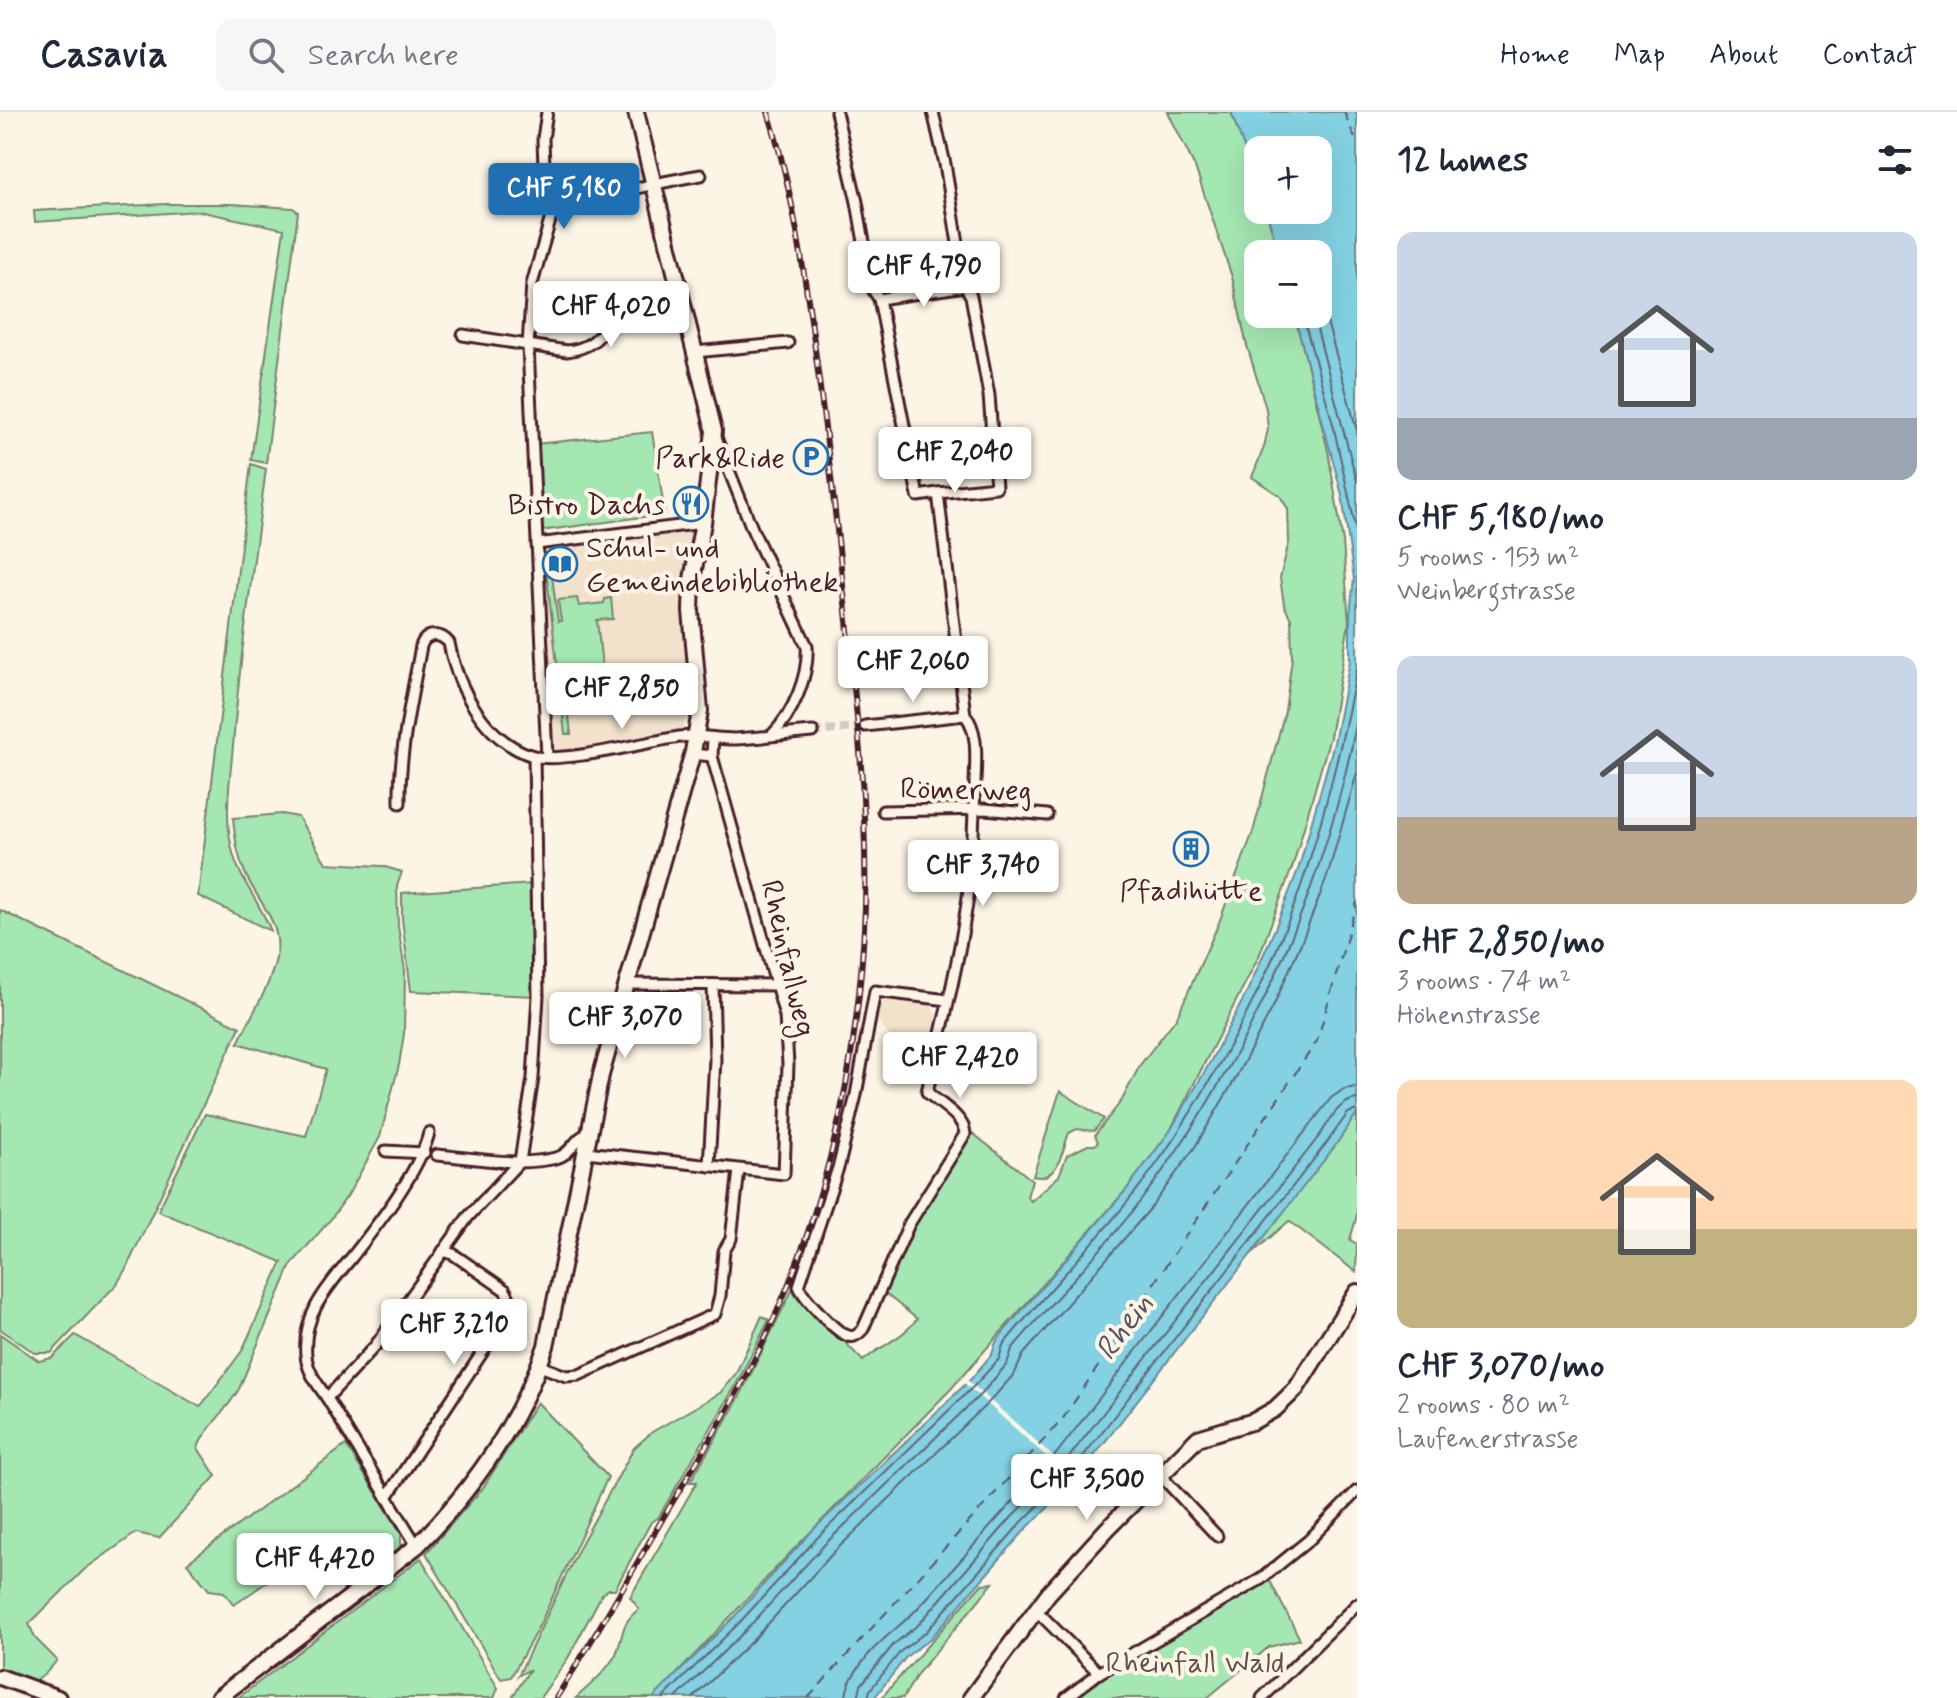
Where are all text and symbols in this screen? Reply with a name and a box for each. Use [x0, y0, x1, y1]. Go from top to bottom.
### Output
search box [216, 19, 776, 91]
text: Casavia [40, 31, 168, 80]
icon: search [244, 33, 288, 77]
text: Search here [308, 36, 459, 75]
text: Home [1500, 37, 1570, 74]
text: Map [1614, 37, 1665, 74]
text: About [1709, 37, 1778, 74]
text: Contact [1822, 37, 1917, 74]
map controls [1244, 136, 1332, 328]
button: + [1244, 136, 1332, 224]
text: 12 homes [1397, 138, 1528, 183]
icon: filters [1873, 138, 1917, 182]
pin: CHF 5,180 [472, 163, 656, 231]
text: CHF 5,180 [506, 172, 622, 206]
button: − [1244, 240, 1332, 328]
pin: CHF 4,790 [832, 241, 1016, 309]
text: CHF 4,790 [866, 250, 982, 284]
pin: CHF 4,020 [519, 281, 703, 349]
icon: home [1585, 284, 1729, 428]
text: CHF 4,020 [551, 290, 671, 324]
pin: CHF 2,040 [863, 427, 1047, 495]
text: CHF 2,040 [896, 436, 1014, 470]
parking icon: Park&Ride [792, 438, 830, 476]
place label: Park&Ride [655, 439, 785, 478]
restaurant icon: Bistro Dachs [672, 485, 710, 523]
place label: Bistro Dachs [508, 486, 665, 525]
text: CHF 5,180/mo [1397, 496, 1604, 541]
place label: Schul- und Gemeindebibliothek [586, 529, 838, 602]
text: 5 rooms · 153 m² [1397, 541, 1579, 575]
library icon: Schul- und Gemeindebibliothek [541, 545, 579, 583]
text: Weinbergstrasse [1397, 575, 1576, 609]
pin: CHF 2,060 [821, 636, 1005, 704]
text: CHF 2,060 [856, 645, 970, 679]
pin: CHF 2,850 [530, 663, 714, 731]
text: CHF 2,850 [564, 672, 680, 706]
icon: home [1585, 708, 1729, 852]
street label: Römerweg [900, 770, 1032, 811]
building icon: Pfadihütte [1172, 830, 1210, 868]
pin: CHF 3,740 [891, 840, 1075, 908]
text: CHF 3,740 [926, 849, 1040, 883]
place label: Pfadihütte [1119, 872, 1263, 911]
street label: Rheinfallweg [749, 876, 824, 1041]
text: CHF 2,850/mo [1397, 920, 1605, 965]
text: 3 rooms · 74 m² [1397, 965, 1571, 999]
pin: CHF 3,070 [533, 992, 717, 1060]
text: Höhenstrasse [1397, 999, 1541, 1033]
text: CHF 3,070 [567, 1001, 683, 1035]
pin: CHF 2,420 [868, 1032, 1052, 1100]
text: CHF 2,420 [901, 1041, 1019, 1075]
icon: home [1585, 1132, 1729, 1276]
water label: Rhein [1086, 1285, 1163, 1369]
pin: CHF 3,210 [362, 1299, 546, 1367]
text: CHF 3,210 [399, 1308, 509, 1342]
text: CHF 3,070/mo [1397, 1344, 1604, 1389]
text: 2 rooms · 80 m² [1397, 1389, 1570, 1423]
text: Laufenerstrasse [1397, 1423, 1579, 1457]
pin: CHF 3,500 [995, 1454, 1179, 1522]
text: CHF 3,500 [1029, 1463, 1145, 1497]
pin: CHF 4,420 [223, 1533, 407, 1601]
text: CHF 4,420 [255, 1542, 375, 1576]
park label: Rheinfall Wald [1105, 1644, 1285, 1683]

